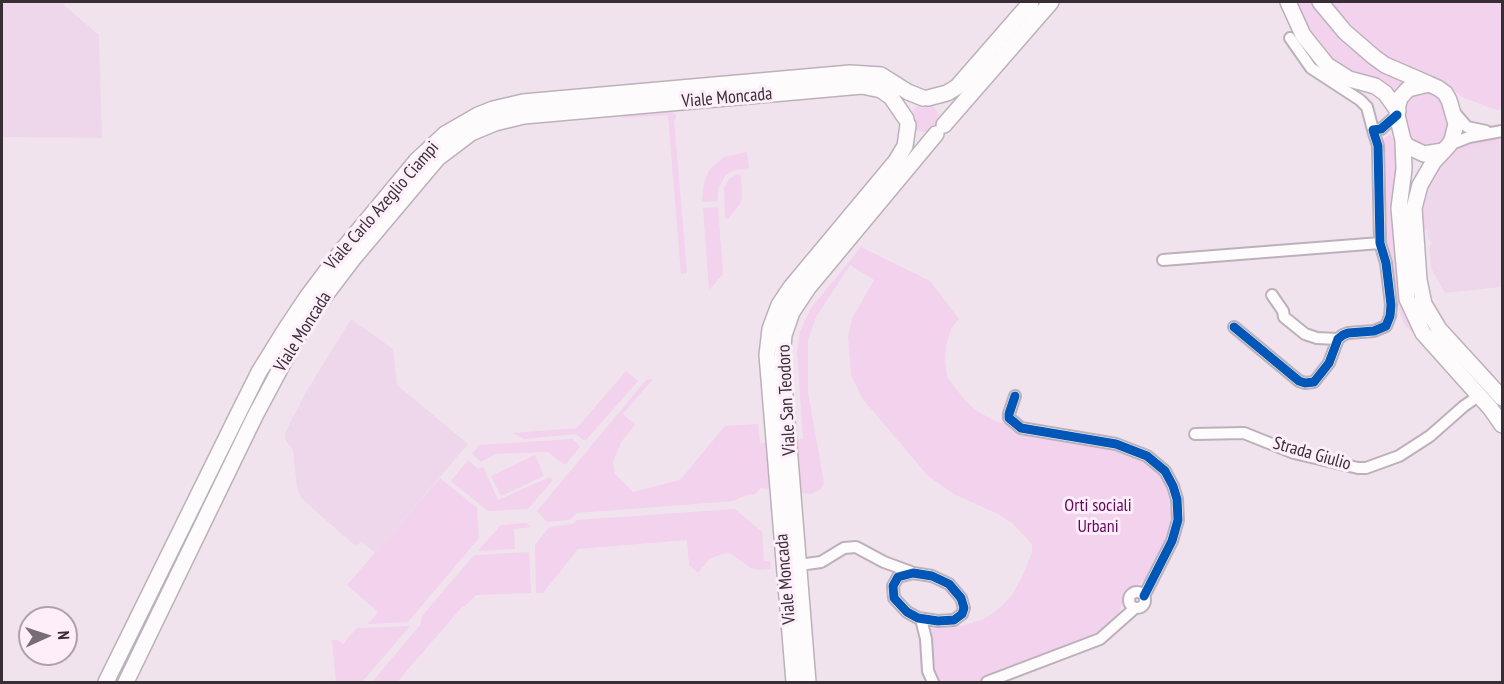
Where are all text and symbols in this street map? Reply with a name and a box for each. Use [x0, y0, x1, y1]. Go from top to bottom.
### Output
street label: Viale Moncada [681, 83, 773, 113]
street label: Viale Carlo Azeglio Ciampi [320, 137, 444, 275]
street label: Viale Moncada [270, 288, 336, 376]
street label: Viale San Teodoro [773, 344, 801, 456]
street label: Strada Giulio [1271, 433, 1353, 475]
park label: Orti sociali Urbani [1064, 495, 1132, 538]
street label: Viale Moncada [771, 533, 801, 625]
north arrow [18, 606, 78, 666]
text: N [54, 630, 74, 640]

